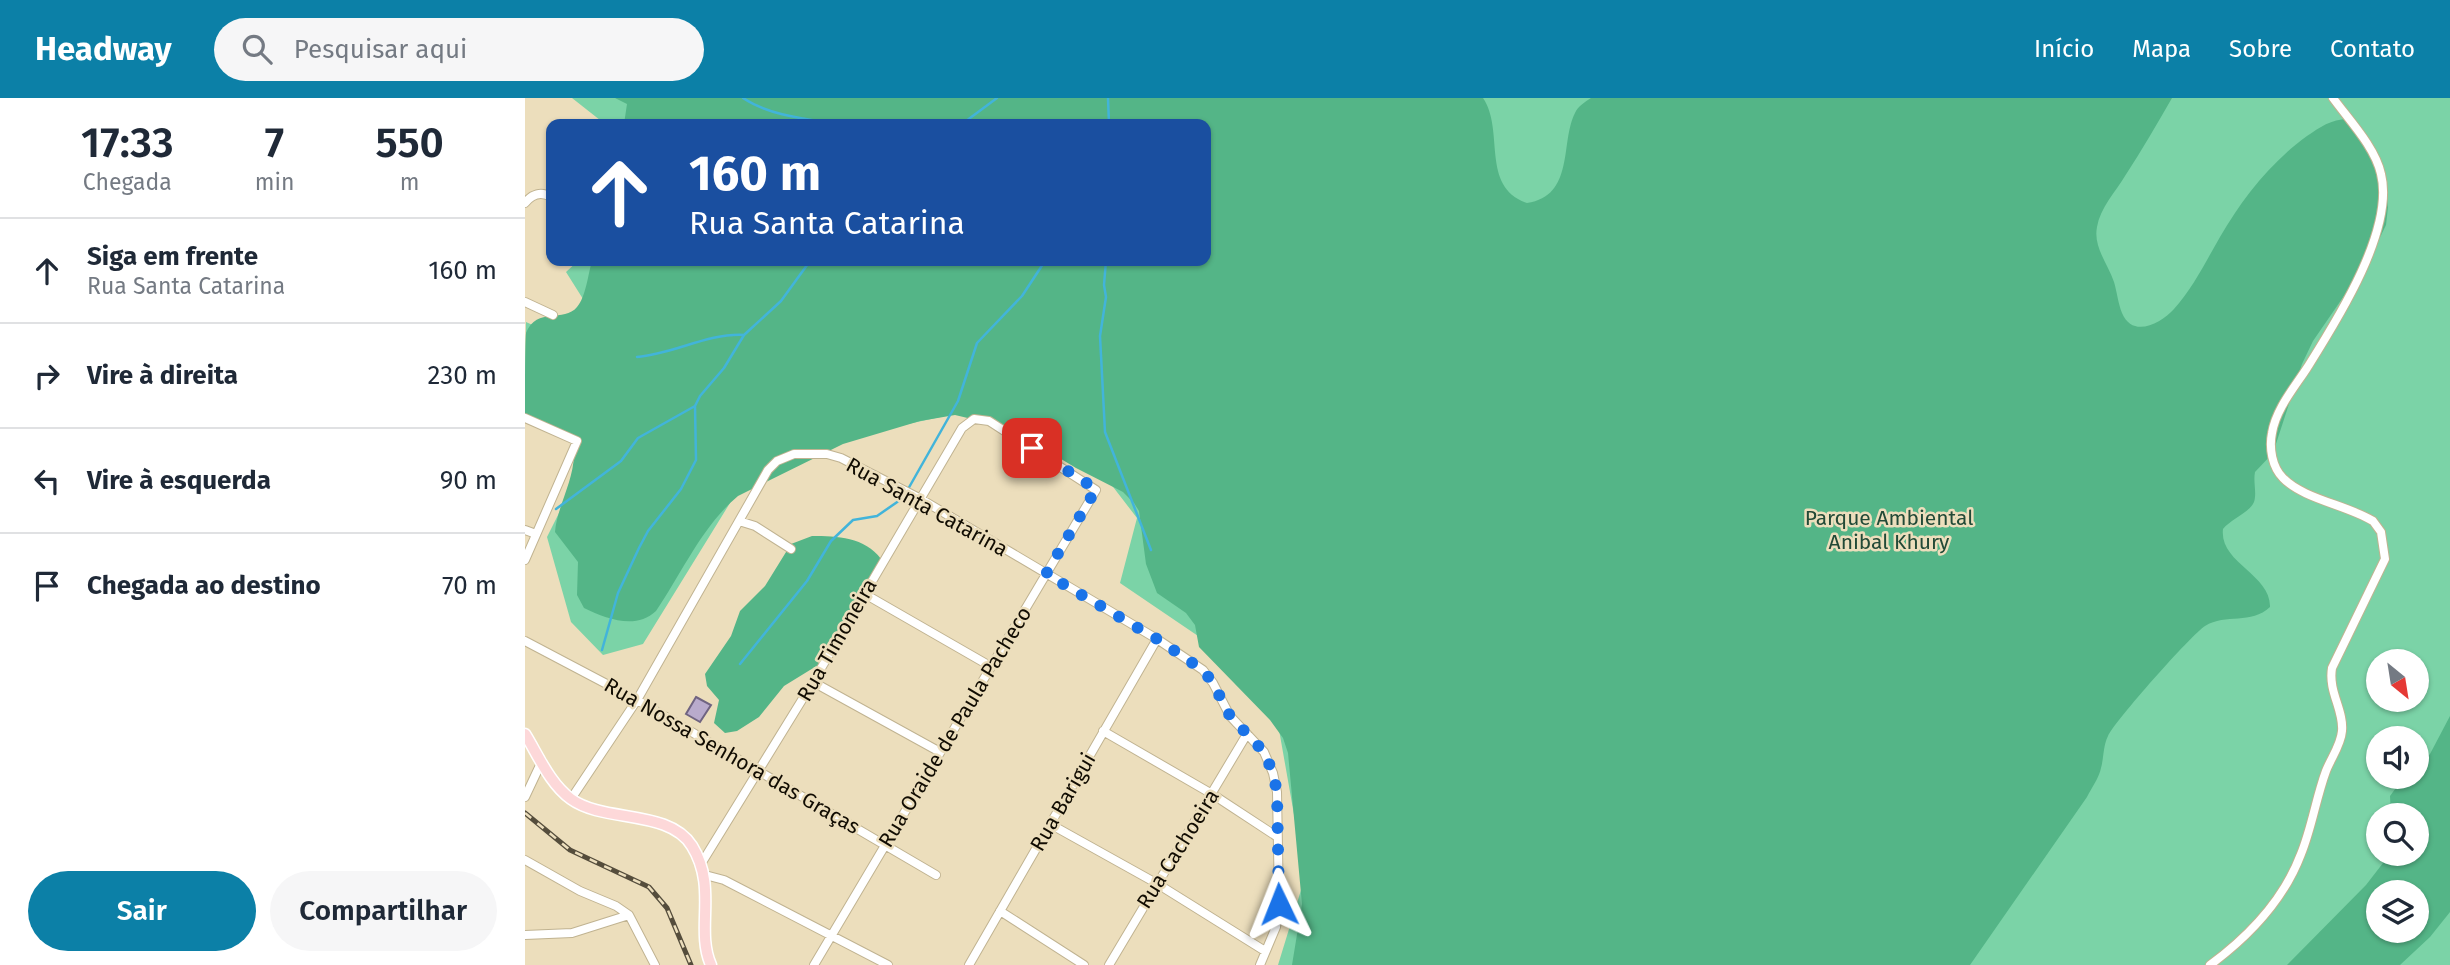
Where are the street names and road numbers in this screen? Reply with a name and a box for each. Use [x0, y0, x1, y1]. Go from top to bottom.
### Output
street label: Rua Santa Catarina [841, 452, 1013, 562]
street label: Rua Timoneira [791, 574, 883, 706]
street label: Rua Oraide de Paula Pacheco [873, 602, 1037, 852]
street label: Rua Nossa Senhora das Graças [600, 672, 865, 840]
street label: Rua Barigui [1024, 748, 1102, 856]
street label: Rua Cachoeira [1131, 785, 1225, 913]

